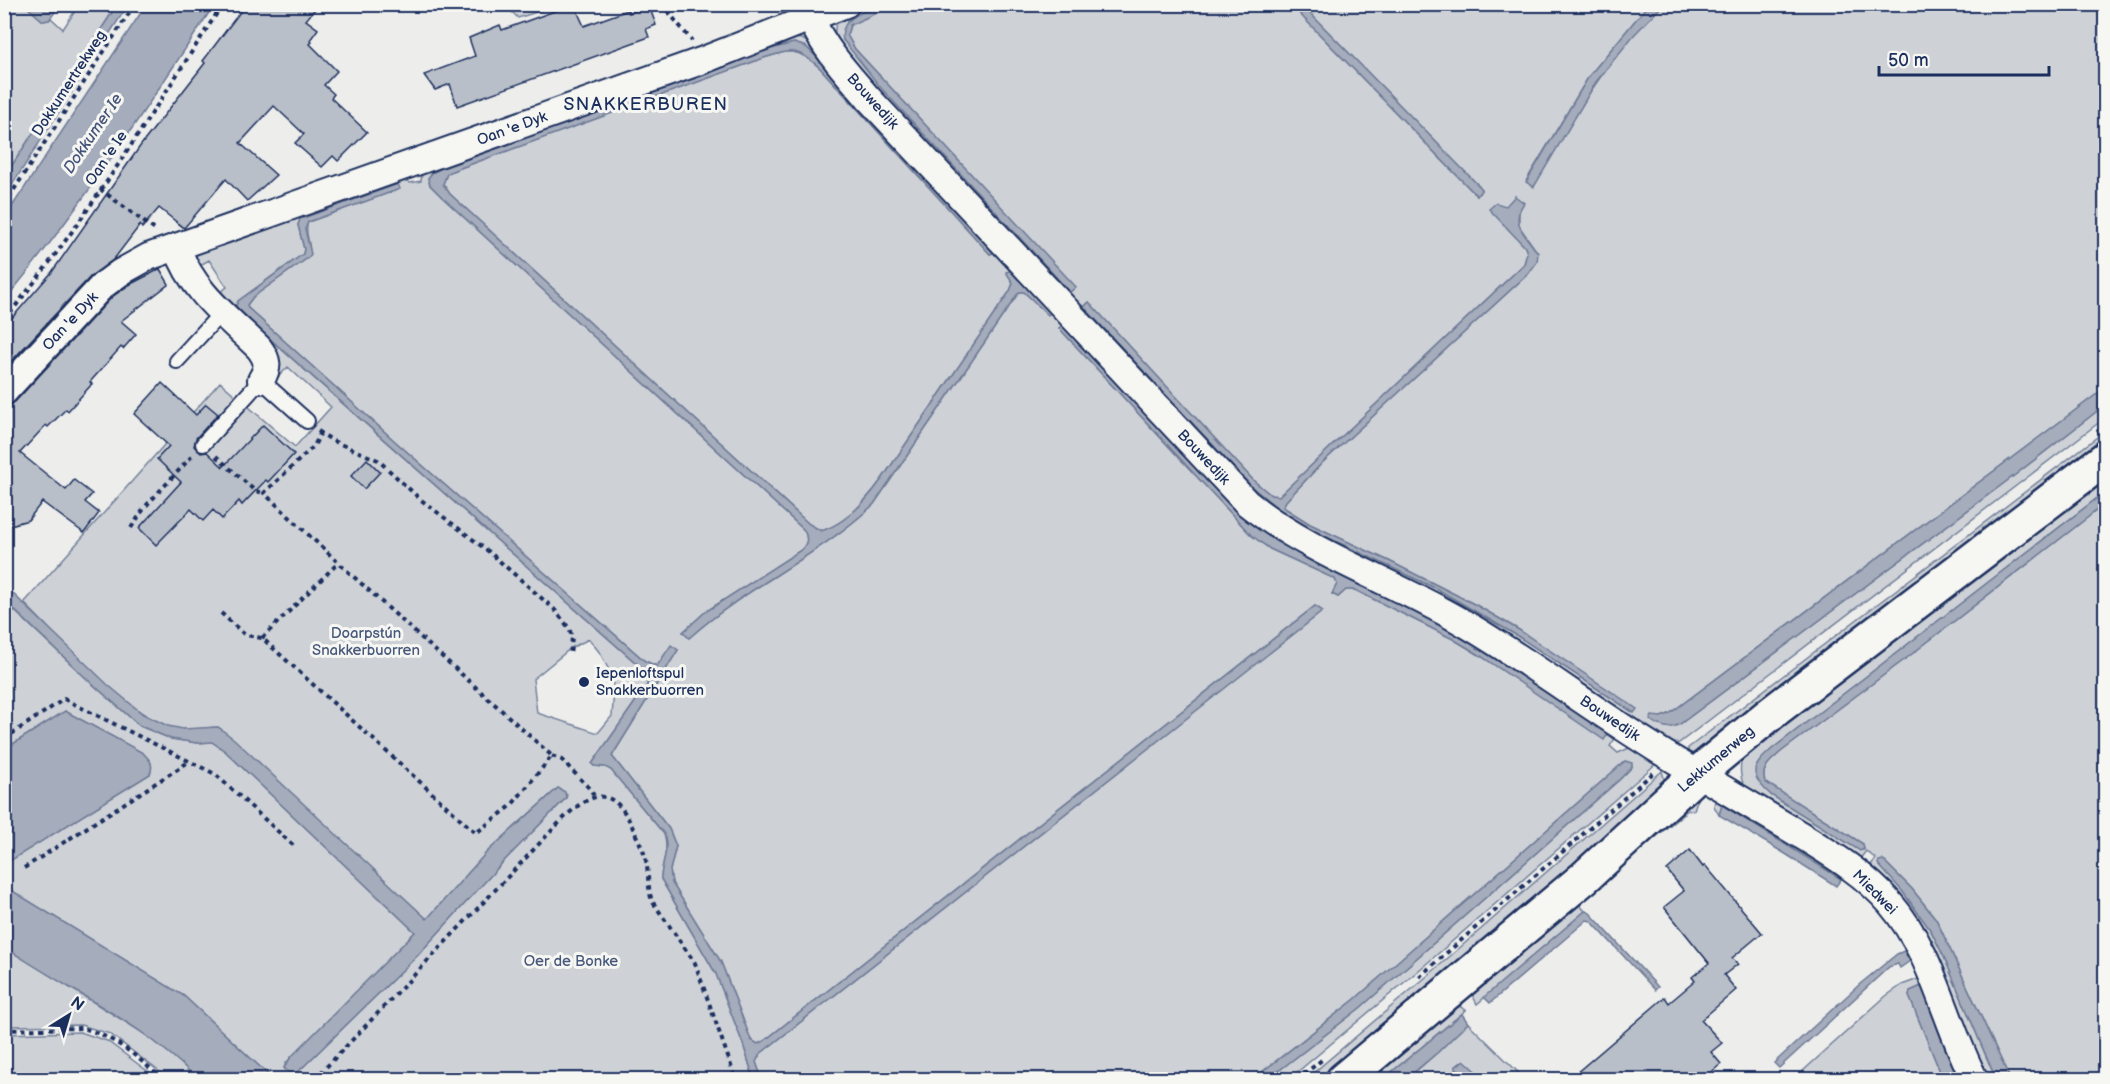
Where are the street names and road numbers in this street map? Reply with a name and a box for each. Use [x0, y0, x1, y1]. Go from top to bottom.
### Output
street label: Dokkumertrekweg [28, 27, 111, 140]
street label: Bouwedijk [843, 69, 903, 134]
street label: Oan 'e Dyk [474, 107, 550, 150]
street label: Oan 'e Ie [81, 127, 132, 189]
street label: Oan 'e Dyk [38, 288, 103, 355]
street label: Bouwedijk [1173, 426, 1235, 489]
street label: Bouwedijk [1576, 691, 1644, 746]
street label: Lekkumerweg [1674, 722, 1759, 797]
street label: Miedwei [1848, 866, 1901, 919]

